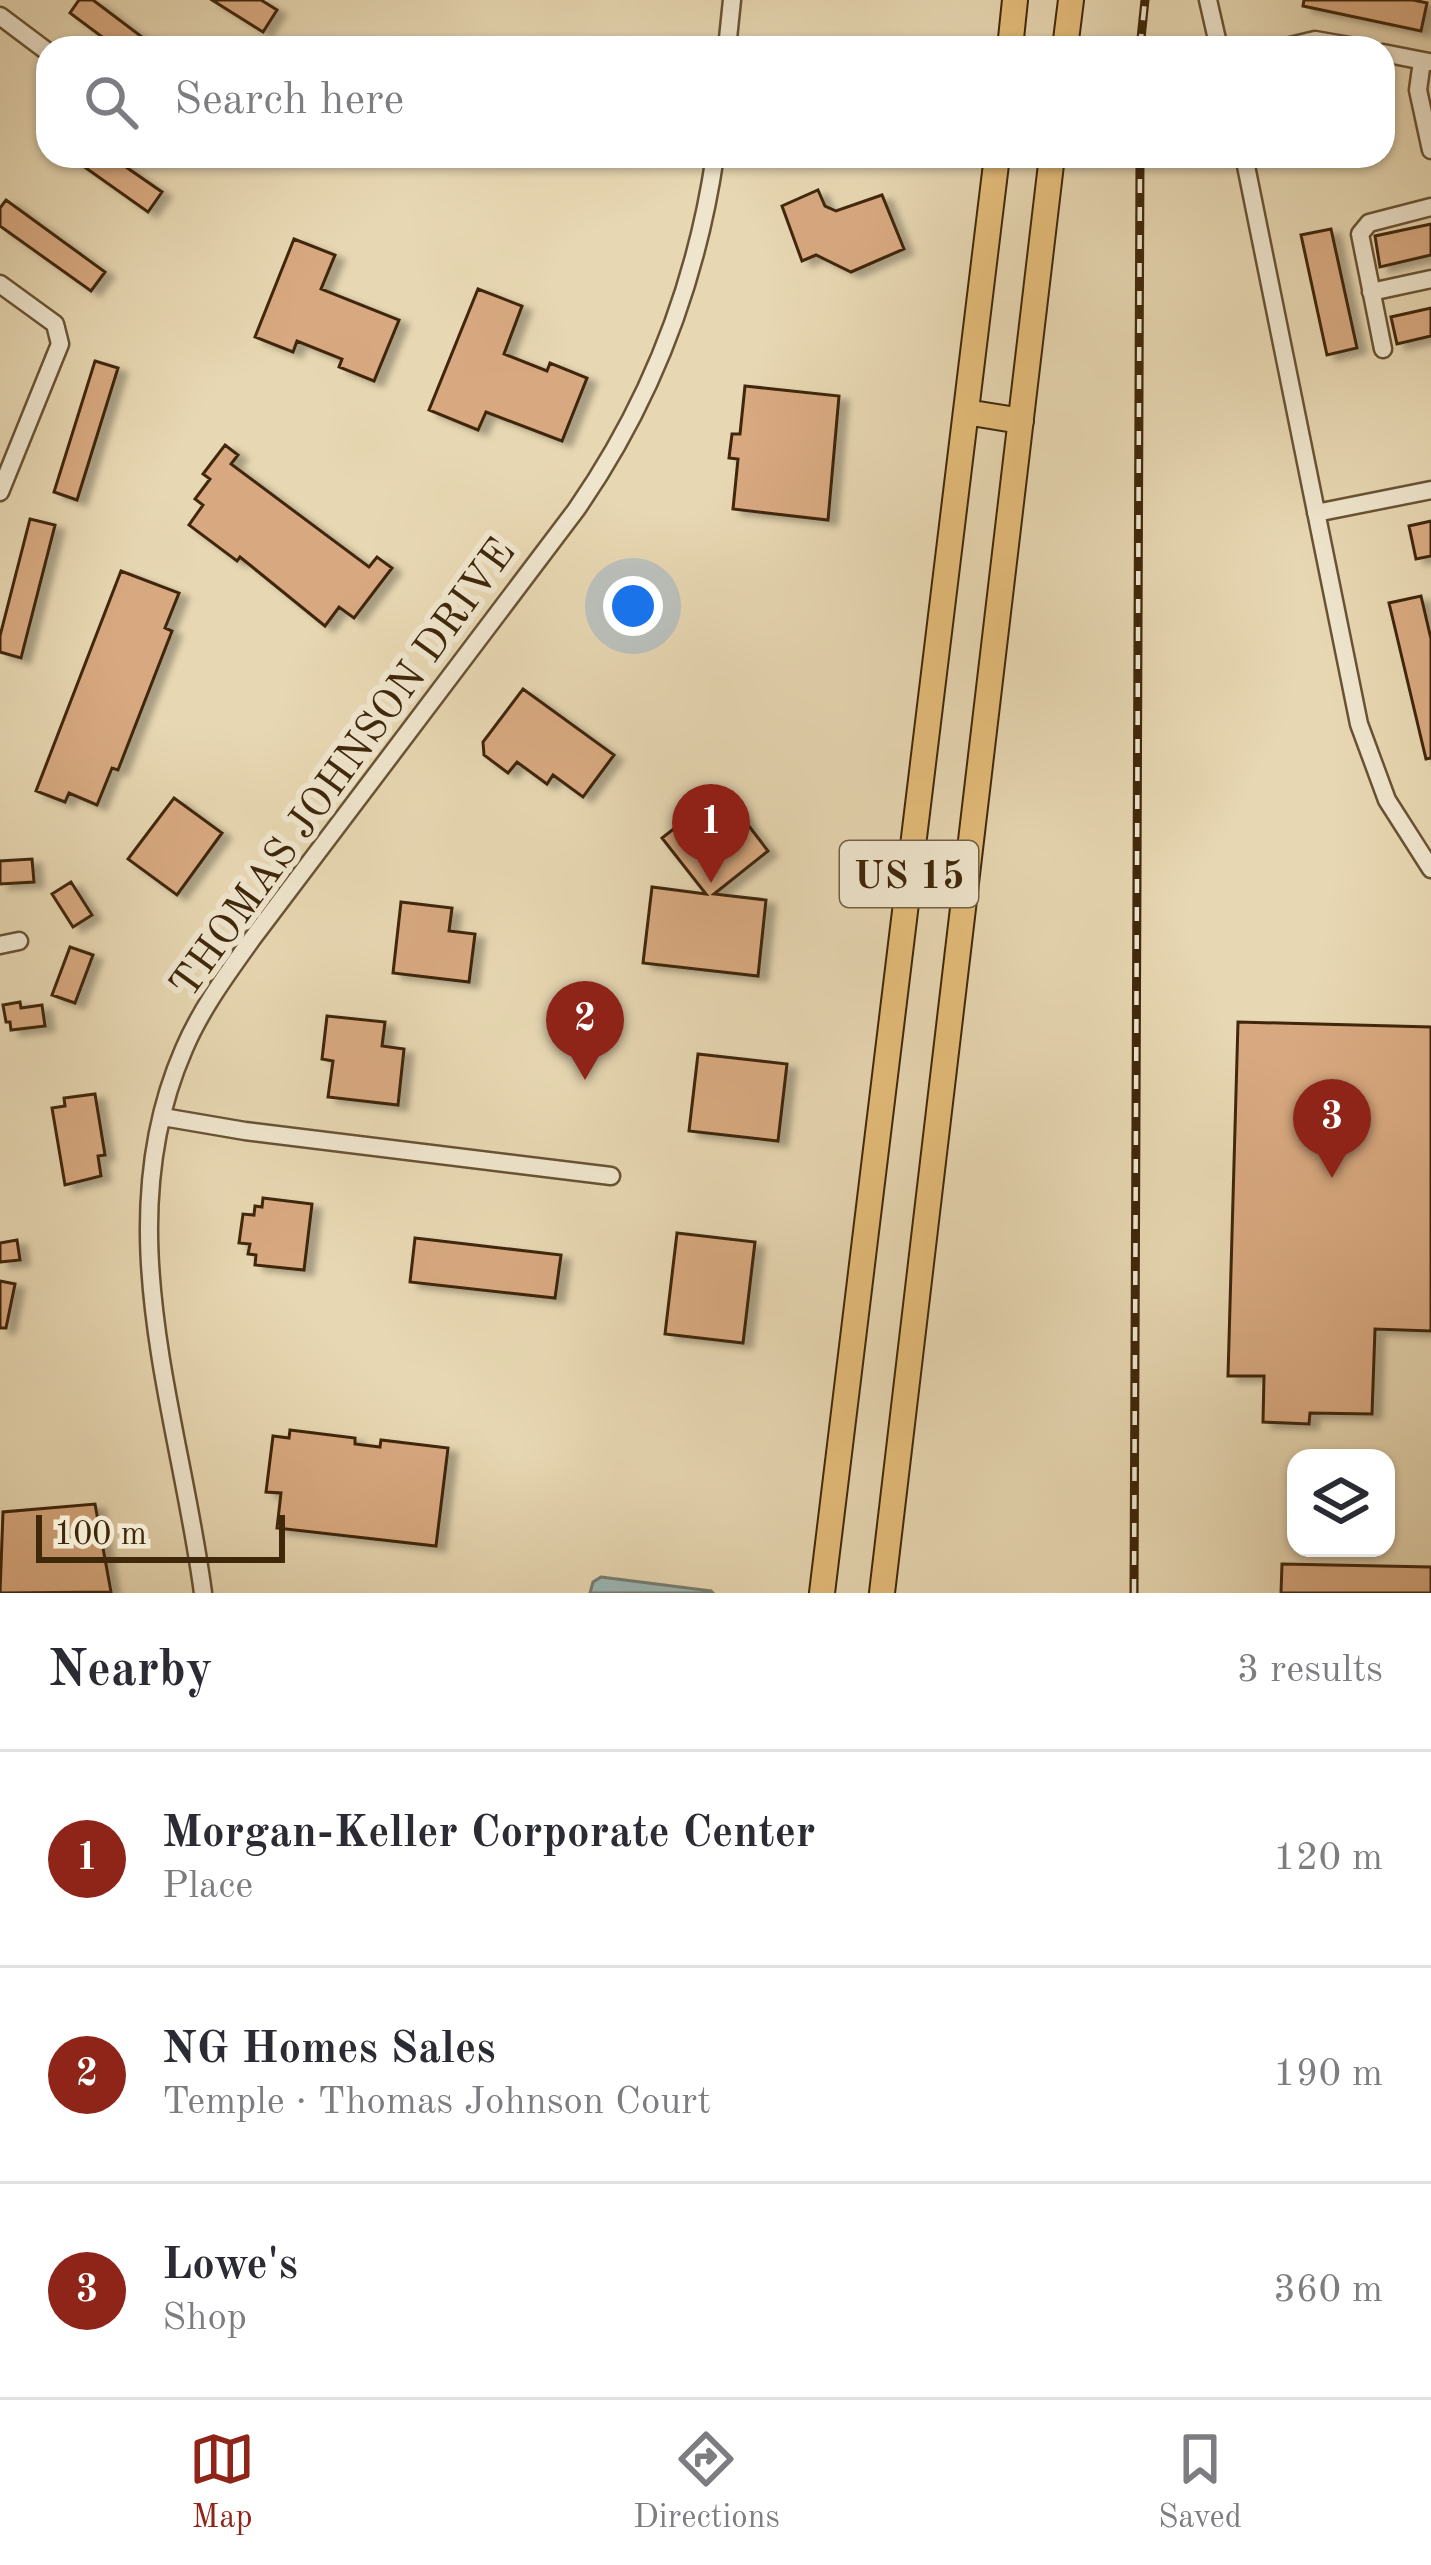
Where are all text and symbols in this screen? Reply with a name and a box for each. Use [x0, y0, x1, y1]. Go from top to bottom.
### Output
search box [36, 36, 1395, 168]
icon: search [78, 69, 144, 135]
text: Search here [174, 79, 404, 124]
street label: THOMAS JOHNSON DRIVE [164, 532, 524, 1006]
your location [603, 576, 663, 636]
pin: 1 [672, 784, 750, 883]
road number: US 15 [840, 841, 978, 907]
pin: 2 [546, 981, 624, 1080]
pin: 3 [1293, 1079, 1371, 1178]
map controls [1287, 1449, 1395, 1557]
button: layers [1287, 1449, 1395, 1557]
scale bar [36, 1509, 285, 1562]
text: 100 m [54, 1519, 147, 1552]
text: Nearby [48, 1646, 213, 1697]
text: 3 results [1237, 1651, 1383, 1690]
text: Morgan-Keller Corporate Center [162, 1812, 816, 1857]
text: 1 [76, 1839, 98, 1878]
text: 120 m [1273, 1839, 1383, 1878]
text: Place [162, 1867, 253, 1906]
text: NG Homes Sales [162, 2028, 496, 2073]
text: 2 [76, 2055, 98, 2094]
text: 190 m [1273, 2055, 1383, 2094]
text: Temple · Thomas Johnson Court [162, 2083, 711, 2122]
text: Lowe's [162, 2244, 298, 2289]
text: 3 [76, 2271, 98, 2310]
text: 360 m [1273, 2271, 1383, 2310]
text: Shop [162, 2299, 247, 2338]
tab: Map [189, 2426, 255, 2539]
tab: Directions [633, 2426, 780, 2539]
tab: Saved [1158, 2426, 1242, 2539]

